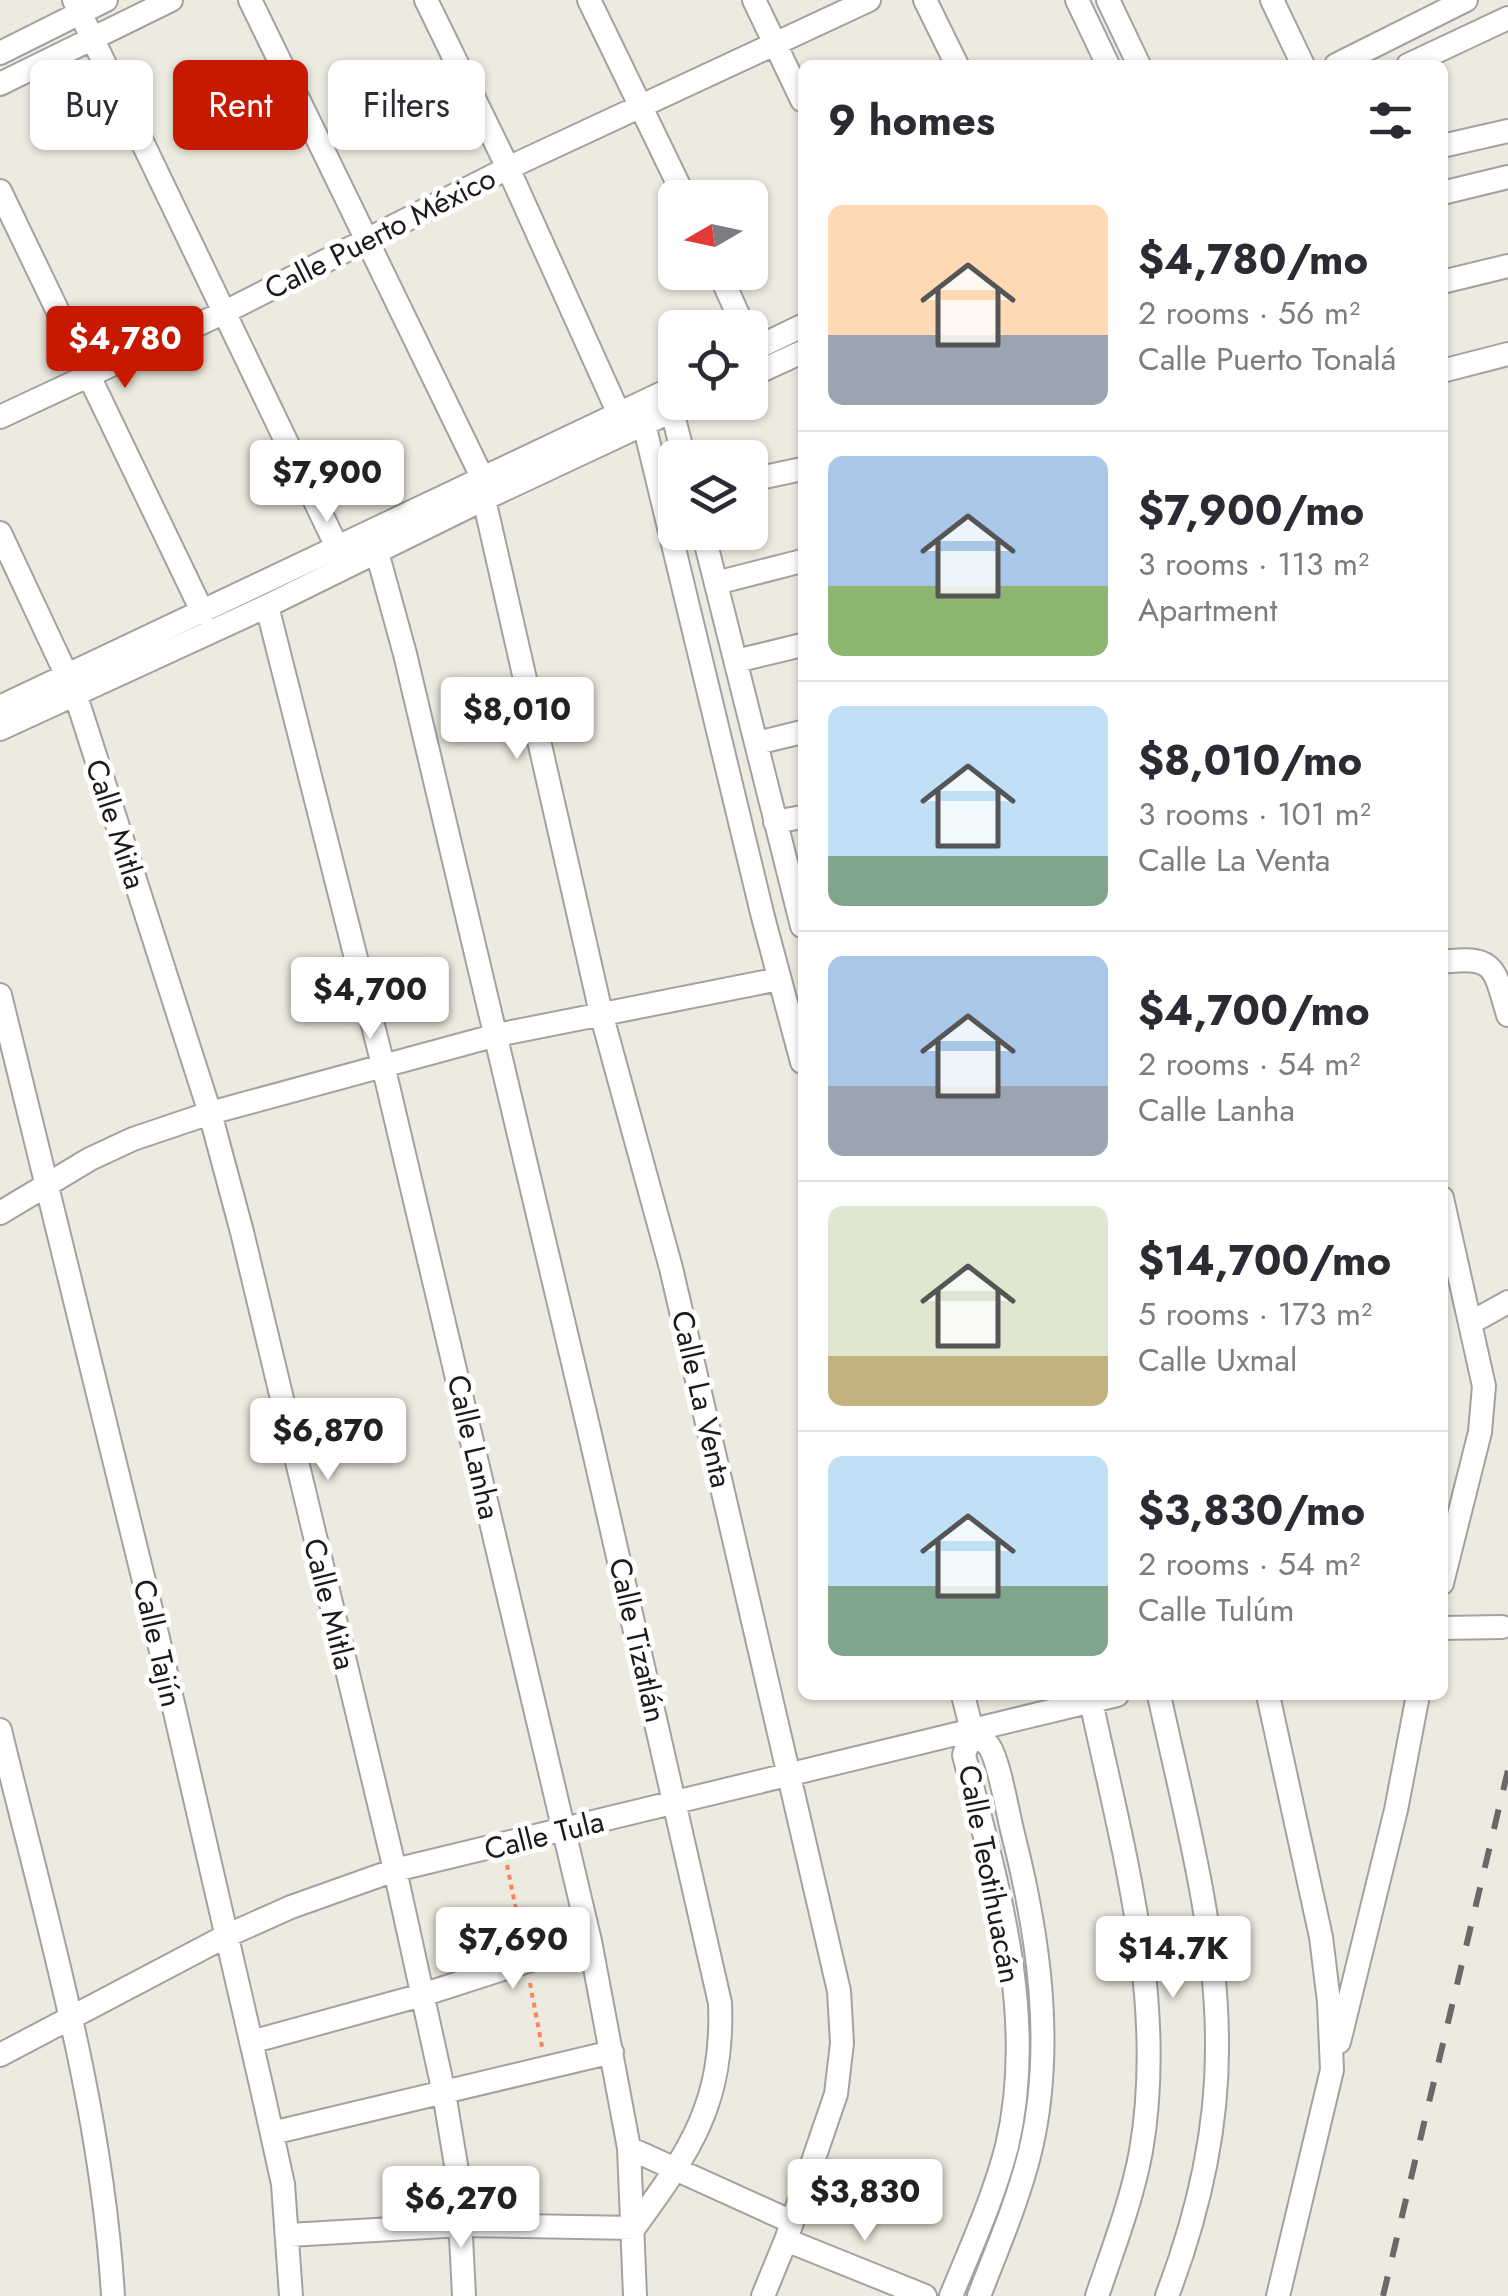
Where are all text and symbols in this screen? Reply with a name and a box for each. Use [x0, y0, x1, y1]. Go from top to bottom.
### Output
chip: Buy [30, 60, 153, 150]
chip: Rent [173, 60, 308, 150]
chip: Filters [328, 60, 485, 150]
text: 9 homes [828, 90, 995, 151]
icon: filters [1363, 93, 1418, 148]
street label: Calle Puerto México [257, 156, 503, 310]
north arrow [658, 180, 768, 290]
map controls [658, 180, 768, 550]
text: $4,780/mo [1138, 229, 1368, 290]
icon: home [908, 245, 1028, 365]
text: 2 rooms · 56 m² [1138, 290, 1360, 336]
pin: $4,780 [44, 306, 206, 391]
button: locate [658, 310, 768, 420]
text: $4,780 [68, 315, 182, 361]
text: Calle Puerto Tonalá [1138, 336, 1396, 382]
pin: $7,900 [246, 440, 408, 525]
button: layers [658, 440, 768, 550]
text: $7,900 [272, 449, 382, 495]
text: $7,900/mo [1138, 480, 1364, 541]
icon: home [908, 496, 1028, 616]
text: 3 rooms · 113 m² [1138, 541, 1369, 587]
text: Apartment [1138, 587, 1277, 633]
pin: $8,010 [436, 677, 598, 762]
text: $8,010 [463, 686, 571, 732]
text: $8,010/mo [1138, 730, 1362, 791]
icon: home [908, 746, 1028, 866]
street label: Calle Mitla [75, 754, 157, 894]
text: 3 rooms · 101 m² [1138, 791, 1371, 837]
text: Calle La Venta [1138, 837, 1330, 883]
pin: $4,700 [289, 957, 451, 1042]
text: $4,700 [313, 966, 427, 1012]
text: $4,700/mo [1138, 980, 1370, 1041]
icon: home [908, 996, 1028, 1116]
text: 2 rooms · 54 m² [1138, 1041, 1360, 1087]
text: Calle Lanha [1138, 1087, 1295, 1133]
text: $14,700/mo [1138, 1230, 1391, 1291]
icon: home [908, 1246, 1028, 1366]
text: 5 rooms · 173 m² [1138, 1291, 1372, 1337]
street label: Calle La Venta [661, 1306, 743, 1492]
text: Calle Uxmal [1138, 1337, 1297, 1383]
street label: Calle Lanha [437, 1371, 511, 1523]
pin: $6,870 [247, 1398, 409, 1483]
text: $6,870 [272, 1407, 384, 1453]
text: $3,830/mo [1138, 1480, 1365, 1541]
icon: home [908, 1496, 1028, 1616]
street label: Calle Mitla [293, 1534, 367, 1674]
text: 2 rooms · 54 m² [1138, 1541, 1360, 1587]
street label: Calle Tizatlán [598, 1553, 678, 1727]
street label: Calle Tajín [122, 1575, 194, 1711]
text: Calle Tulúm [1138, 1587, 1294, 1633]
street label: Calle Teotihuacán [948, 1761, 1032, 1987]
street label: Calle Tula [480, 1799, 608, 1871]
pin: $7,690 [432, 1907, 594, 1992]
text: $7,690 [458, 1916, 568, 1962]
pin: $14.7K [1092, 1916, 1254, 2001]
text: $14.7K [1118, 1925, 1228, 1971]
pin: $3,830 [784, 2159, 946, 2244]
pin: $6,270 [380, 2166, 542, 2251]
text: $3,830 [810, 2168, 920, 2214]
text: $6,270 [404, 2175, 518, 2221]

